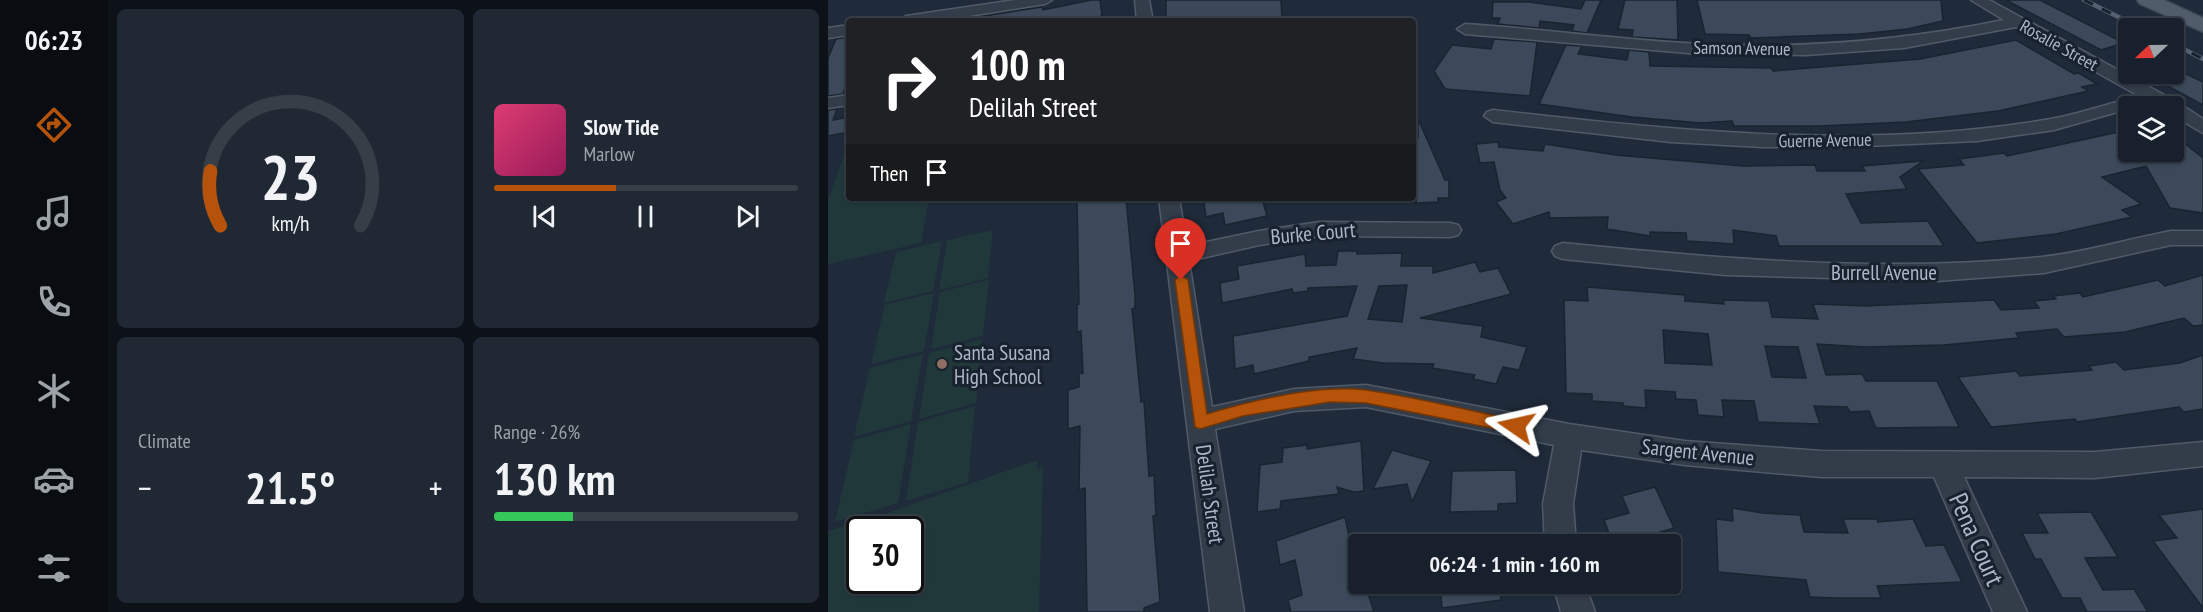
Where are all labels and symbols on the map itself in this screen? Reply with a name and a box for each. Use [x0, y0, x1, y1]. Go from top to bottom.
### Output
street label: Rosalie Street [2016, 14, 2102, 76]
north arrow [2118, 18, 2184, 84]
street label: Samson Avenue [1693, 36, 1791, 60]
street label: Guerne Avenue [1778, 128, 1872, 152]
street label: Burke Court [1269, 216, 1357, 250]
pin [1155, 218, 1206, 280]
street label: Burrell Avenue [1831, 259, 1937, 286]
place label: Santa Susana High School [954, 339, 1050, 390]
marker: Santa Susana High School [935, 357, 949, 371]
position arrow [1484, 394, 1548, 458]
street label: Sargent Avenue [1640, 433, 1756, 471]
street label: Delilah Street [1190, 443, 1230, 545]
street label: Pena Court [1942, 488, 2012, 590]
speed limit sign: 30 [846, 516, 924, 594]

